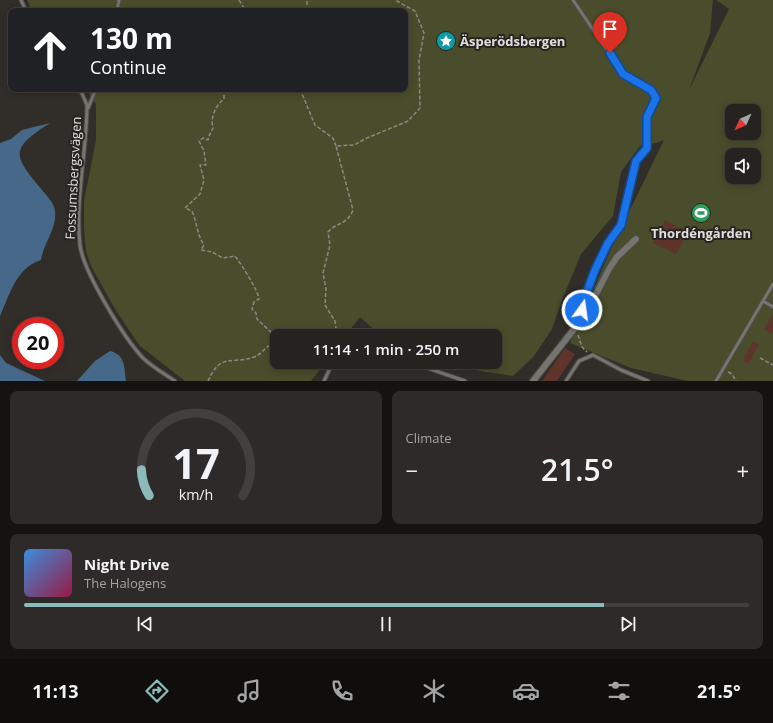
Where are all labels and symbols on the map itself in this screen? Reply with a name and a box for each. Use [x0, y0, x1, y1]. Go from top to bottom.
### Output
pin [593, 12, 627, 53]
place icon: Äsperödsbergen [435, 30, 457, 52]
place label: Äsperödsbergen [460, 32, 565, 50]
north arrow [725, 104, 761, 140]
street label: Fossumsbergsvägen [61, 116, 85, 240]
sports icon: Thordéngården [690, 202, 712, 224]
place label: Thordéngården [651, 224, 751, 242]
position arrow [561, 289, 603, 331]
speed limit sign: 20 [12, 317, 64, 369]

